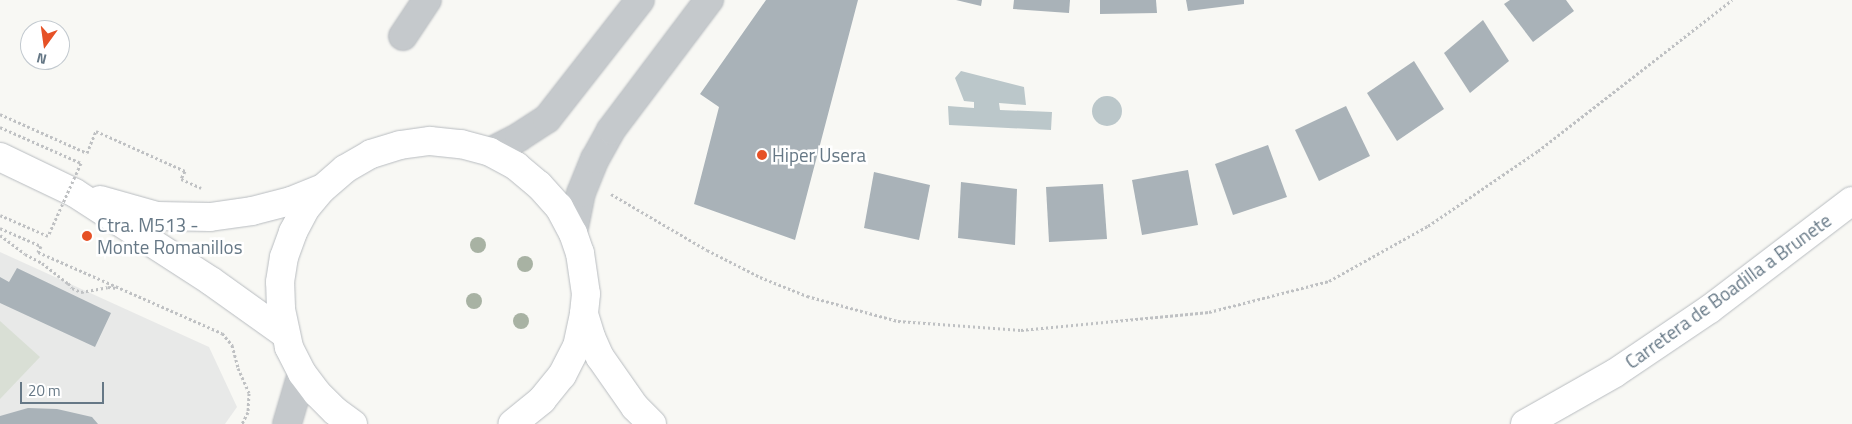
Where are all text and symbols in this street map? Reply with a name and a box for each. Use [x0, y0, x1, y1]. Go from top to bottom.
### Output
north arrow [20, 20, 70, 70]
text: N [34, 48, 49, 70]
place label: Hiper Usera [772, 144, 866, 166]
marker: Hiper Usera [756, 149, 768, 161]
street label: Carretera de Boadilla a Brunete [1621, 209, 1835, 373]
place label: Ctra. M513 - Monte Romanillos [97, 214, 242, 258]
marker: Ctra. M513 - Monte Romanillos [81, 230, 93, 242]
scale bar [22, 372, 106, 404]
text: 20 m [28, 379, 61, 402]

